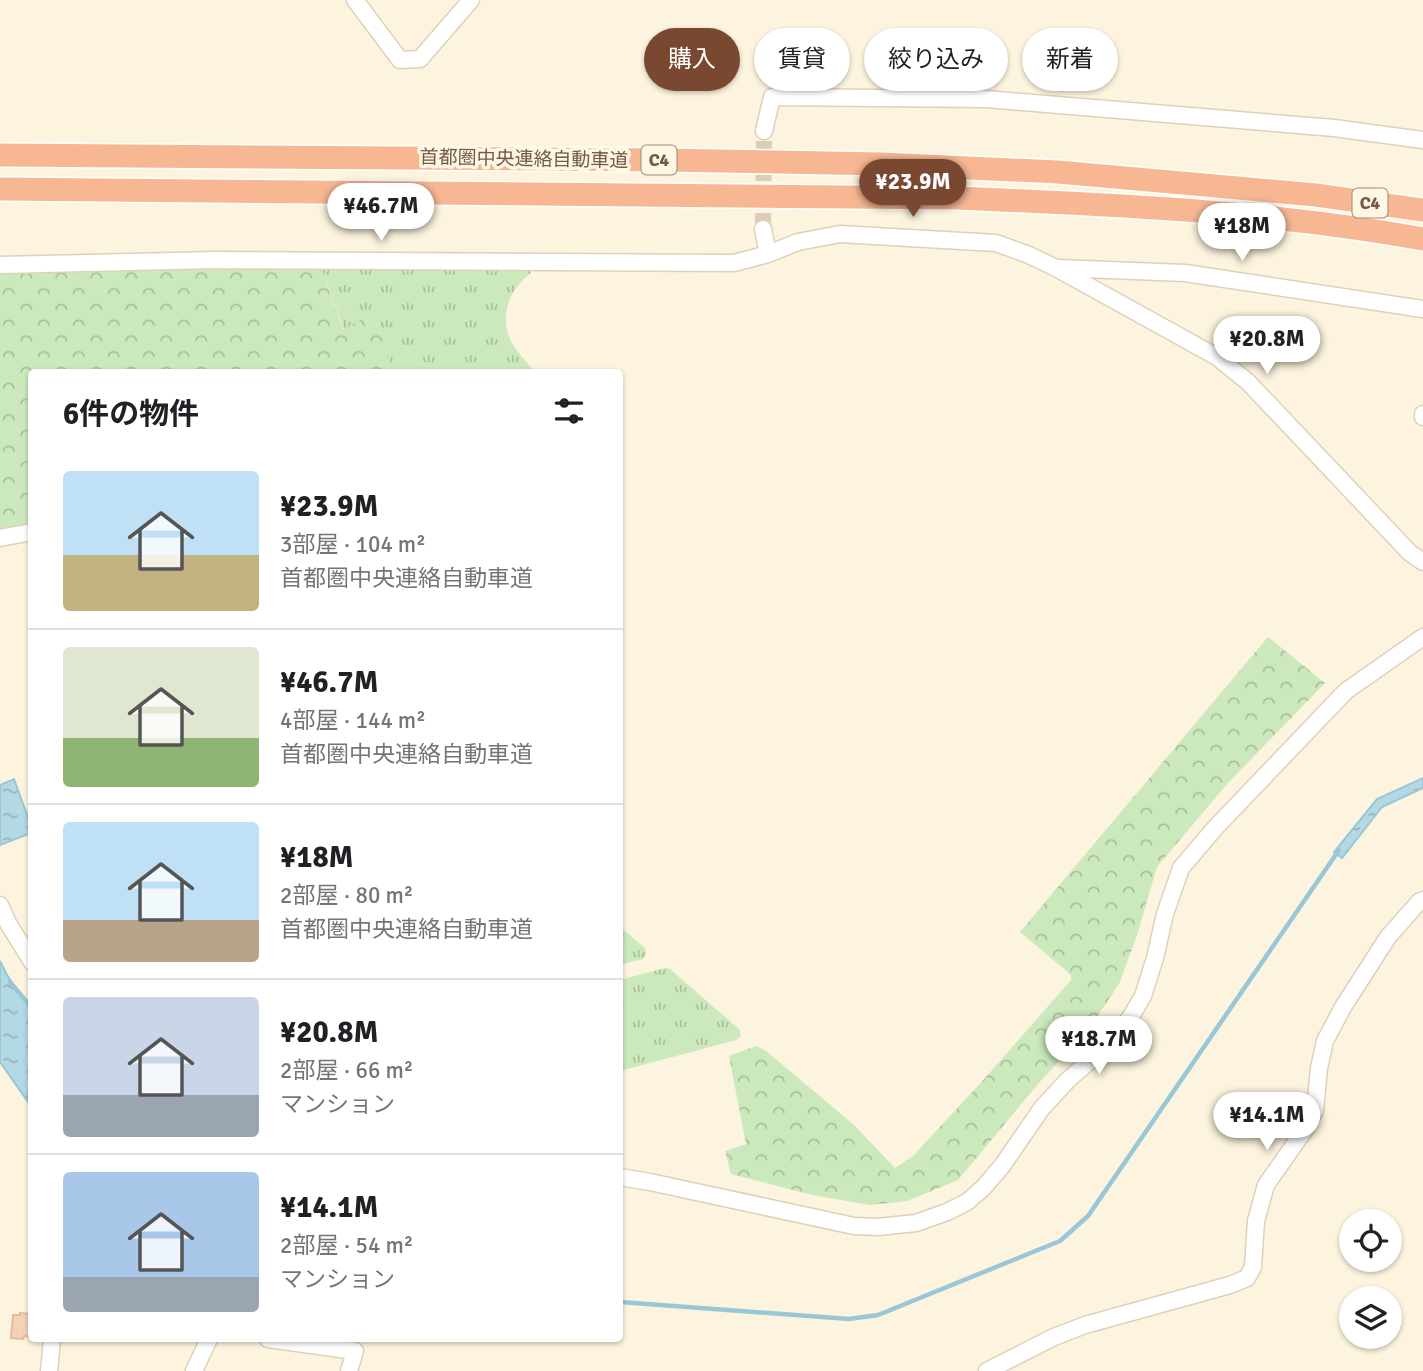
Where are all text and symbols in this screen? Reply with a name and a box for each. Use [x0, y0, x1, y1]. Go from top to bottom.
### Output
chip: 購入 [644, 28, 740, 91]
chip: 賃貸 [754, 28, 850, 91]
chip: 絞り込み [864, 28, 1008, 91]
chip: 新着 [1022, 28, 1118, 91]
street label: 首都圏中央連絡自動車道 [419, 145, 629, 173]
road number: C4 [642, 146, 676, 174]
pin: ¥23.9M [856, 160, 970, 219]
text: ¥23.9M [875, 167, 951, 196]
pin: ¥46.7M [324, 184, 438, 243]
road number: C4 [1352, 188, 1388, 218]
text: ¥46.7M [343, 191, 419, 220]
pin: ¥18M [1201, 204, 1283, 263]
text: ¥18M [1214, 211, 1270, 240]
pin: ¥20.8M [1210, 316, 1324, 376]
text: ¥20.8M [1229, 324, 1305, 353]
icon: filters [550, 392, 588, 430]
text: 6件の物件 [63, 396, 199, 433]
text: ¥23.9M [280, 488, 378, 525]
icon: home [119, 499, 203, 583]
text: 3部屋 · 104 m² [280, 530, 426, 559]
text: 首都圏中央連絡自動車道 [280, 564, 533, 593]
text: ¥46.7M [280, 664, 378, 701]
icon: home [119, 675, 203, 759]
text: 4部屋 · 144 m² [280, 706, 426, 735]
text: 首都圏中央連絡自動車道 [280, 740, 533, 769]
text: ¥18M [280, 839, 354, 876]
icon: home [119, 850, 203, 934]
text: 2部屋 · 80 m² [280, 881, 413, 910]
text: 首都圏中央連絡自動車道 [280, 915, 533, 944]
text: ¥20.8M [280, 1014, 378, 1051]
pin: ¥18.7M [1042, 1016, 1156, 1076]
text: ¥18.7M [1061, 1024, 1137, 1053]
icon: home [119, 1025, 203, 1109]
text: 2部屋 · 66 m² [280, 1056, 413, 1085]
text: マンション [280, 1090, 395, 1119]
pin: ¥14.1M [1210, 1092, 1324, 1152]
text: ¥14.1M [1229, 1100, 1305, 1129]
text: ¥14.1M [280, 1189, 378, 1226]
icon: home [119, 1200, 203, 1284]
map controls [1339, 1209, 1402, 1349]
button: locate [1339, 1209, 1402, 1272]
text: 2部屋 · 54 m² [280, 1231, 413, 1260]
text: マンション [280, 1265, 395, 1294]
button: layers [1339, 1286, 1402, 1349]

